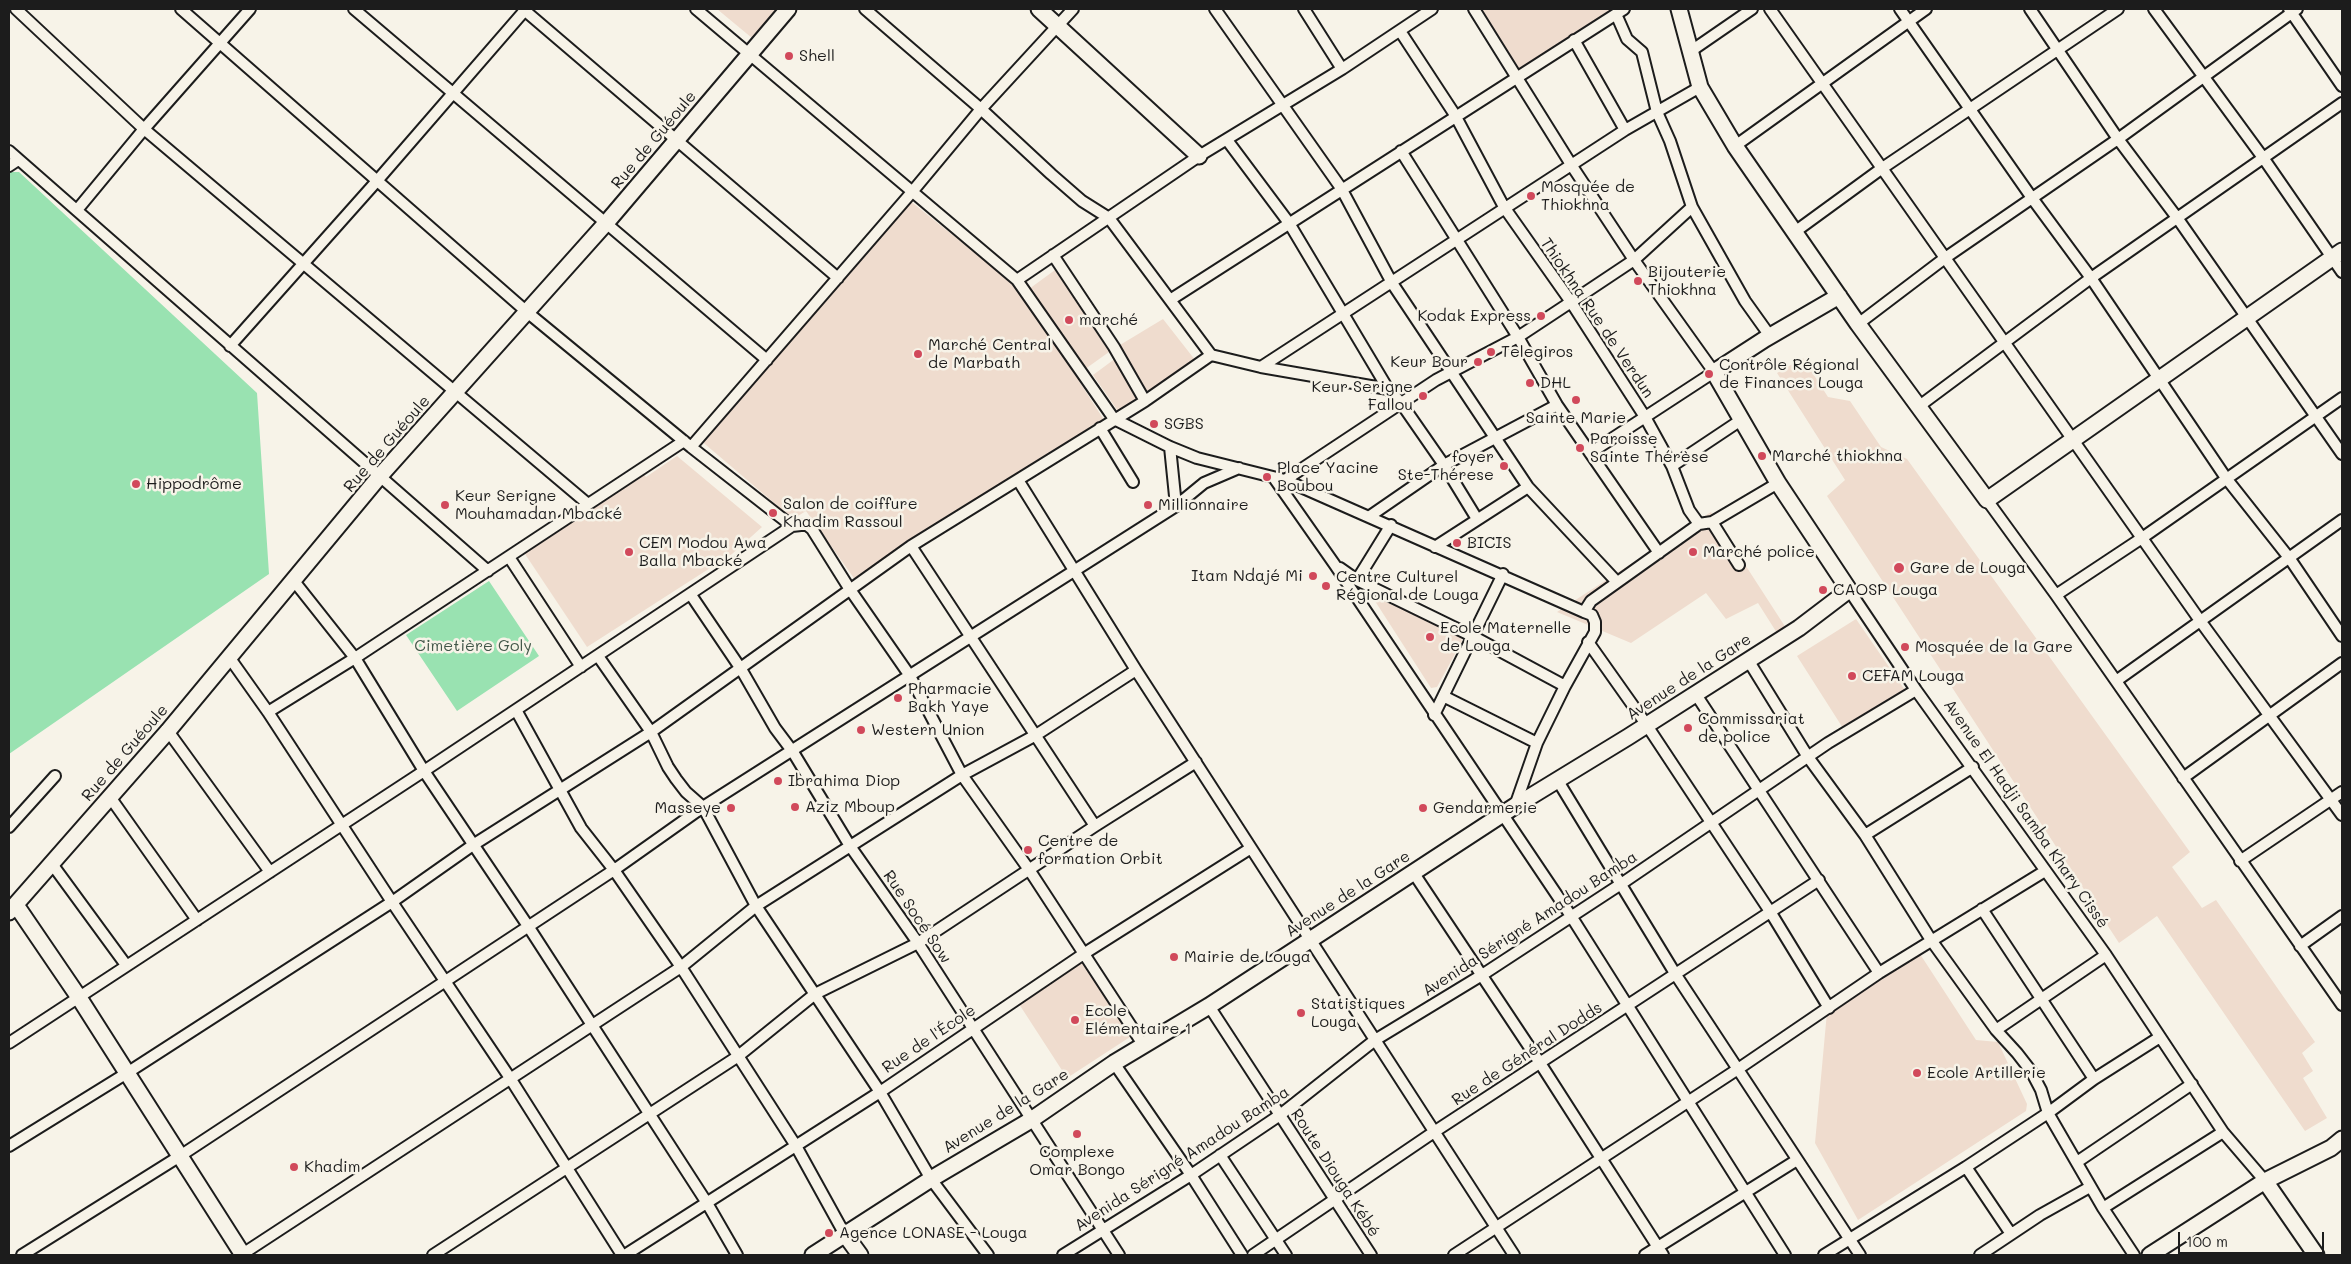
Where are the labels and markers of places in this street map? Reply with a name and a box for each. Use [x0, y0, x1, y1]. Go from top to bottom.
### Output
place label: Shell [799, 46, 835, 66]
marker: Shell [783, 50, 795, 62]
place label: Mosquée de Thiokhna [1541, 177, 1635, 215]
marker: Mosquée de Thiokhna [1525, 190, 1537, 202]
place label: Bijouterie Thiokhna [1648, 262, 1726, 300]
marker: Bijouterie Thiokhna [1632, 275, 1644, 287]
place label: Kodak Express [1417, 306, 1531, 326]
place label: marché [1079, 310, 1138, 330]
marker: Kodak Express [1535, 310, 1547, 322]
marker: marché [1063, 314, 1075, 326]
place label: Marché Central de Marbath [928, 335, 1051, 373]
place label: Telegiros [1501, 342, 1573, 362]
marker: Telegiros [1485, 346, 1497, 358]
marker: Marché Central de Marbath [912, 348, 924, 360]
place label: Keur Bour [1390, 352, 1468, 372]
place label: Contrôle Régional de Finances Louga [1719, 355, 1864, 393]
marker: Keur Bour [1472, 356, 1484, 368]
marker: Contrôle Régional de Finances Louga [1703, 368, 1715, 380]
place label: DHL [1540, 373, 1571, 393]
place label: Keur Serigne Fallou [1312, 377, 1413, 415]
marker: DHL [1524, 377, 1536, 389]
marker: Keur Serigne Fallou [1417, 390, 1429, 402]
marker: Sainte Marie [1570, 394, 1582, 406]
place label: Sainte Marie [1526, 408, 1626, 428]
place label: SGBS [1164, 414, 1204, 434]
marker: SGBS [1148, 418, 1160, 430]
place label: Paroisse Sainte Thérèse [1590, 429, 1709, 467]
marker: Paroisse Sainte Thérèse [1574, 442, 1586, 454]
place label: Marché thiokhna [1772, 446, 1903, 466]
place label: foyer Ste-Thérese [1398, 447, 1494, 485]
marker: Marché thiokhna [1756, 450, 1768, 462]
place label: Place Yacine Boubou [1277, 458, 1379, 496]
marker: foyer Ste-Thérese [1498, 460, 1510, 472]
marker: Place Yacine Boubou [1261, 471, 1273, 483]
place label: Hippodrôme [146, 474, 242, 494]
marker: Hippodrôme [130, 478, 142, 490]
place label: Keur Serigne Mouhamadan Mbacké [455, 486, 623, 524]
place label: Salon de coiffure Khadim Rassoul [783, 494, 918, 532]
place label: Millionnaire [1158, 495, 1249, 515]
marker: Keur Serigne Mouhamadan Mbacké [439, 499, 451, 511]
marker: Millionnaire [1142, 499, 1154, 511]
marker: Salon de coiffure Khadim Rassoul [767, 507, 779, 519]
place label: CEM Modou Awa Balla Mbacké [639, 533, 767, 571]
place label: BICIS [1467, 533, 1511, 553]
marker: BICIS [1451, 537, 1463, 549]
place label: Marché police [1703, 542, 1815, 562]
marker: CEM Modou Awa Balla Mbacké [623, 546, 635, 558]
marker: Marché police [1687, 546, 1699, 558]
place label: Gare de Louga [1910, 558, 2026, 578]
marker: Gare de Louga [1892, 561, 1906, 575]
place label: Itam Ndajé Mi [1191, 566, 1303, 586]
place label: Centre Culturel Régional de Louga [1336, 567, 1479, 605]
marker: Itam Ndajé Mi [1307, 570, 1319, 582]
marker: Centre Culturel Régional de Louga [1320, 580, 1332, 592]
place label: CAOSP Louga [1833, 580, 1938, 600]
marker: CAOSP Louga [1817, 584, 1829, 596]
place label: Ecole Maternelle de Louga [1440, 618, 1572, 656]
marker: Ecole Maternelle de Louga [1424, 631, 1436, 643]
place label: Mosquée de la Gare [1915, 637, 2073, 657]
marker: Mosquée de la Gare [1899, 641, 1911, 653]
place label: CEFAM Louga [1862, 666, 1965, 686]
marker: CEFAM Louga [1846, 670, 1858, 682]
place label: Pharmacie Bakh Yaye [908, 679, 992, 717]
marker: Pharmacie Bakh Yaye [892, 692, 904, 704]
place label: Commissariat de police [1698, 709, 1805, 747]
place label: Western Union [871, 720, 984, 740]
marker: Commissariat de police [1682, 722, 1694, 734]
marker: Western Union [855, 724, 867, 736]
place label: Ibrahima Diop [788, 771, 900, 791]
marker: Ibrahima Diop [772, 775, 784, 787]
place label: Aziz Mboup [805, 797, 895, 817]
place label: Masseye [655, 798, 721, 818]
place label: Gendarmerie [1433, 798, 1537, 818]
marker: Aziz Mboup [789, 801, 801, 813]
marker: Masseye [725, 802, 737, 814]
marker: Gendarmerie [1417, 802, 1429, 814]
place label: Centre de formation Orbit [1038, 831, 1163, 869]
marker: Centre de formation Orbit [1022, 844, 1034, 856]
place label: Mairie de Louga [1184, 947, 1311, 967]
marker: Mairie de Louga [1168, 951, 1180, 963]
place label: Statistiques Louga [1311, 994, 1405, 1032]
place label: Ecole Elémentaire 1 [1085, 1001, 1192, 1039]
marker: Statistiques Louga [1295, 1007, 1307, 1019]
marker: Ecole Elémentaire 1 [1069, 1014, 1081, 1026]
place label: Ecole Artillerie [1927, 1063, 2046, 1083]
marker: Ecole Artillerie [1911, 1067, 1923, 1079]
marker: Complexe Omar Bongo [1071, 1128, 1083, 1140]
place label: Complexe Omar Bongo [1029, 1142, 1125, 1180]
place label: Khadim [304, 1157, 360, 1177]
marker: Khadim [288, 1161, 300, 1173]
place label: Agence LONASE - Louga [839, 1223, 1028, 1243]
marker: Agence LONASE - Louga [823, 1227, 835, 1239]

